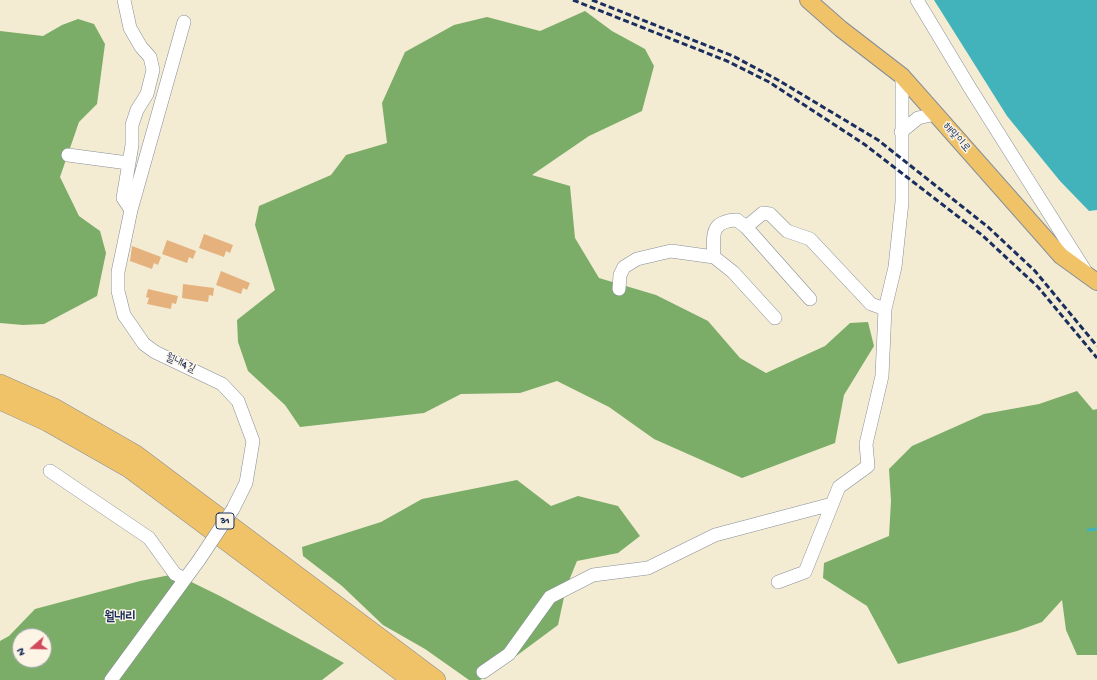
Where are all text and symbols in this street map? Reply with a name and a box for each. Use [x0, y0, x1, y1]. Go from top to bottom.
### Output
street label: 해맞이로 [939, 120, 973, 156]
street label: 월내4길 [163, 351, 197, 377]
road number: 31 [216, 513, 234, 529]
district label: 월내리 [104, 610, 136, 626]
north arrow [12, 628, 52, 668]
text: N [15, 646, 29, 657]

